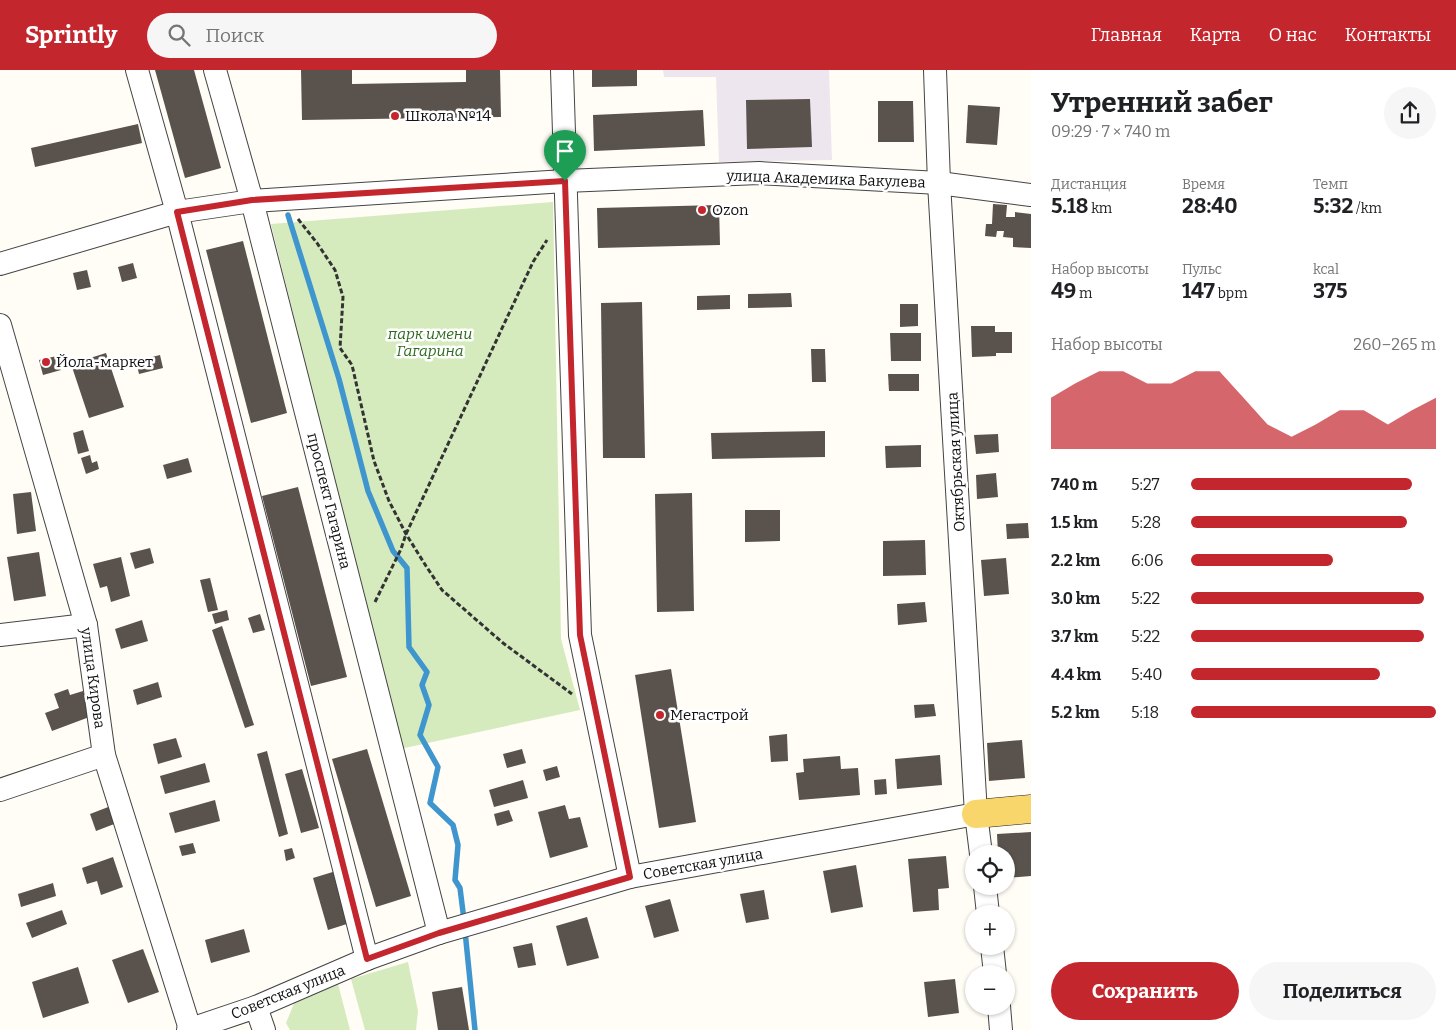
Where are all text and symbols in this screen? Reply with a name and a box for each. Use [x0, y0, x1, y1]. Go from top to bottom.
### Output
search box [147, 13, 497, 58]
text: Sprintly [25, 21, 117, 49]
icon: search [165, 21, 193, 49]
text: Поиск [205, 24, 264, 47]
text: Главная [1091, 24, 1162, 46]
text: Карта [1190, 24, 1241, 46]
text: О нас [1269, 24, 1317, 46]
text: Контакты [1345, 24, 1431, 46]
text: Утренний забег [1051, 86, 1273, 119]
button: share [1384, 87, 1436, 139]
place label: Школа №14 [405, 107, 491, 125]
marker: Школа №14 [389, 110, 401, 122]
text: 09:29 · 7 × 740 m [1051, 122, 1170, 141]
pin [544, 130, 586, 181]
icon: arrive [551, 137, 579, 165]
street label: улица Академика Бакулева [725, 166, 926, 191]
text: Дистанция [1051, 176, 1127, 193]
text: Время [1182, 176, 1225, 193]
text: Темп [1313, 176, 1348, 193]
text: 5.18 [1051, 193, 1088, 219]
text: 28:40 [1182, 193, 1237, 219]
text: 5:32 [1313, 193, 1353, 219]
text: km [1088, 200, 1112, 217]
text: /km [1353, 200, 1382, 217]
place label: Ozon [712, 201, 749, 219]
marker: Ozon [696, 204, 708, 216]
text: Набор высоты [1051, 261, 1149, 278]
text: Пульс [1182, 261, 1222, 278]
text: kcal [1313, 261, 1339, 278]
text: 49 [1051, 278, 1076, 304]
text: 147 [1182, 278, 1215, 304]
text: 375 [1313, 278, 1348, 304]
text: m [1076, 285, 1092, 302]
text: bpm [1215, 285, 1248, 302]
park label: парк имени Гагарина [387, 325, 472, 360]
text: Набор высоты [1051, 335, 1163, 354]
text: 260–265 m [1353, 335, 1436, 354]
place label: Йола-маркет [56, 353, 153, 371]
marker: Йола-маркет [40, 356, 52, 368]
street label: Октябрьская улица [943, 392, 969, 532]
street label: проспект Гагарина [303, 431, 355, 571]
text: 740 m [1051, 475, 1097, 494]
text: 5:27 [1131, 475, 1160, 494]
text: 1.5 km [1051, 513, 1098, 532]
text: 5:28 [1131, 513, 1161, 532]
text: 2.2 km [1051, 551, 1100, 570]
text: 6:06 [1131, 551, 1163, 570]
text: 3.0 km [1051, 589, 1100, 608]
text: 5:22 [1131, 589, 1160, 608]
street label: улица Кирова [77, 625, 109, 730]
text: 3.7 km [1051, 627, 1099, 646]
text: 5:22 [1131, 627, 1160, 646]
text: 4.4 km [1051, 665, 1101, 684]
text: 5:40 [1131, 665, 1163, 684]
text: 5.2 km [1051, 703, 1100, 722]
text: 5:18 [1131, 703, 1159, 722]
place label: Мегастрой [670, 706, 749, 724]
marker: Мегастрой [654, 709, 666, 721]
street label: Советская улица [642, 845, 764, 883]
map controls [965, 845, 1015, 1015]
button: locate [965, 845, 1015, 895]
button: + [965, 905, 1015, 955]
street label: Советская улица [228, 961, 348, 1023]
button: Сохранить [1051, 962, 1239, 1020]
button: Поделиться [1249, 962, 1436, 1020]
button: − [965, 965, 1015, 1015]

